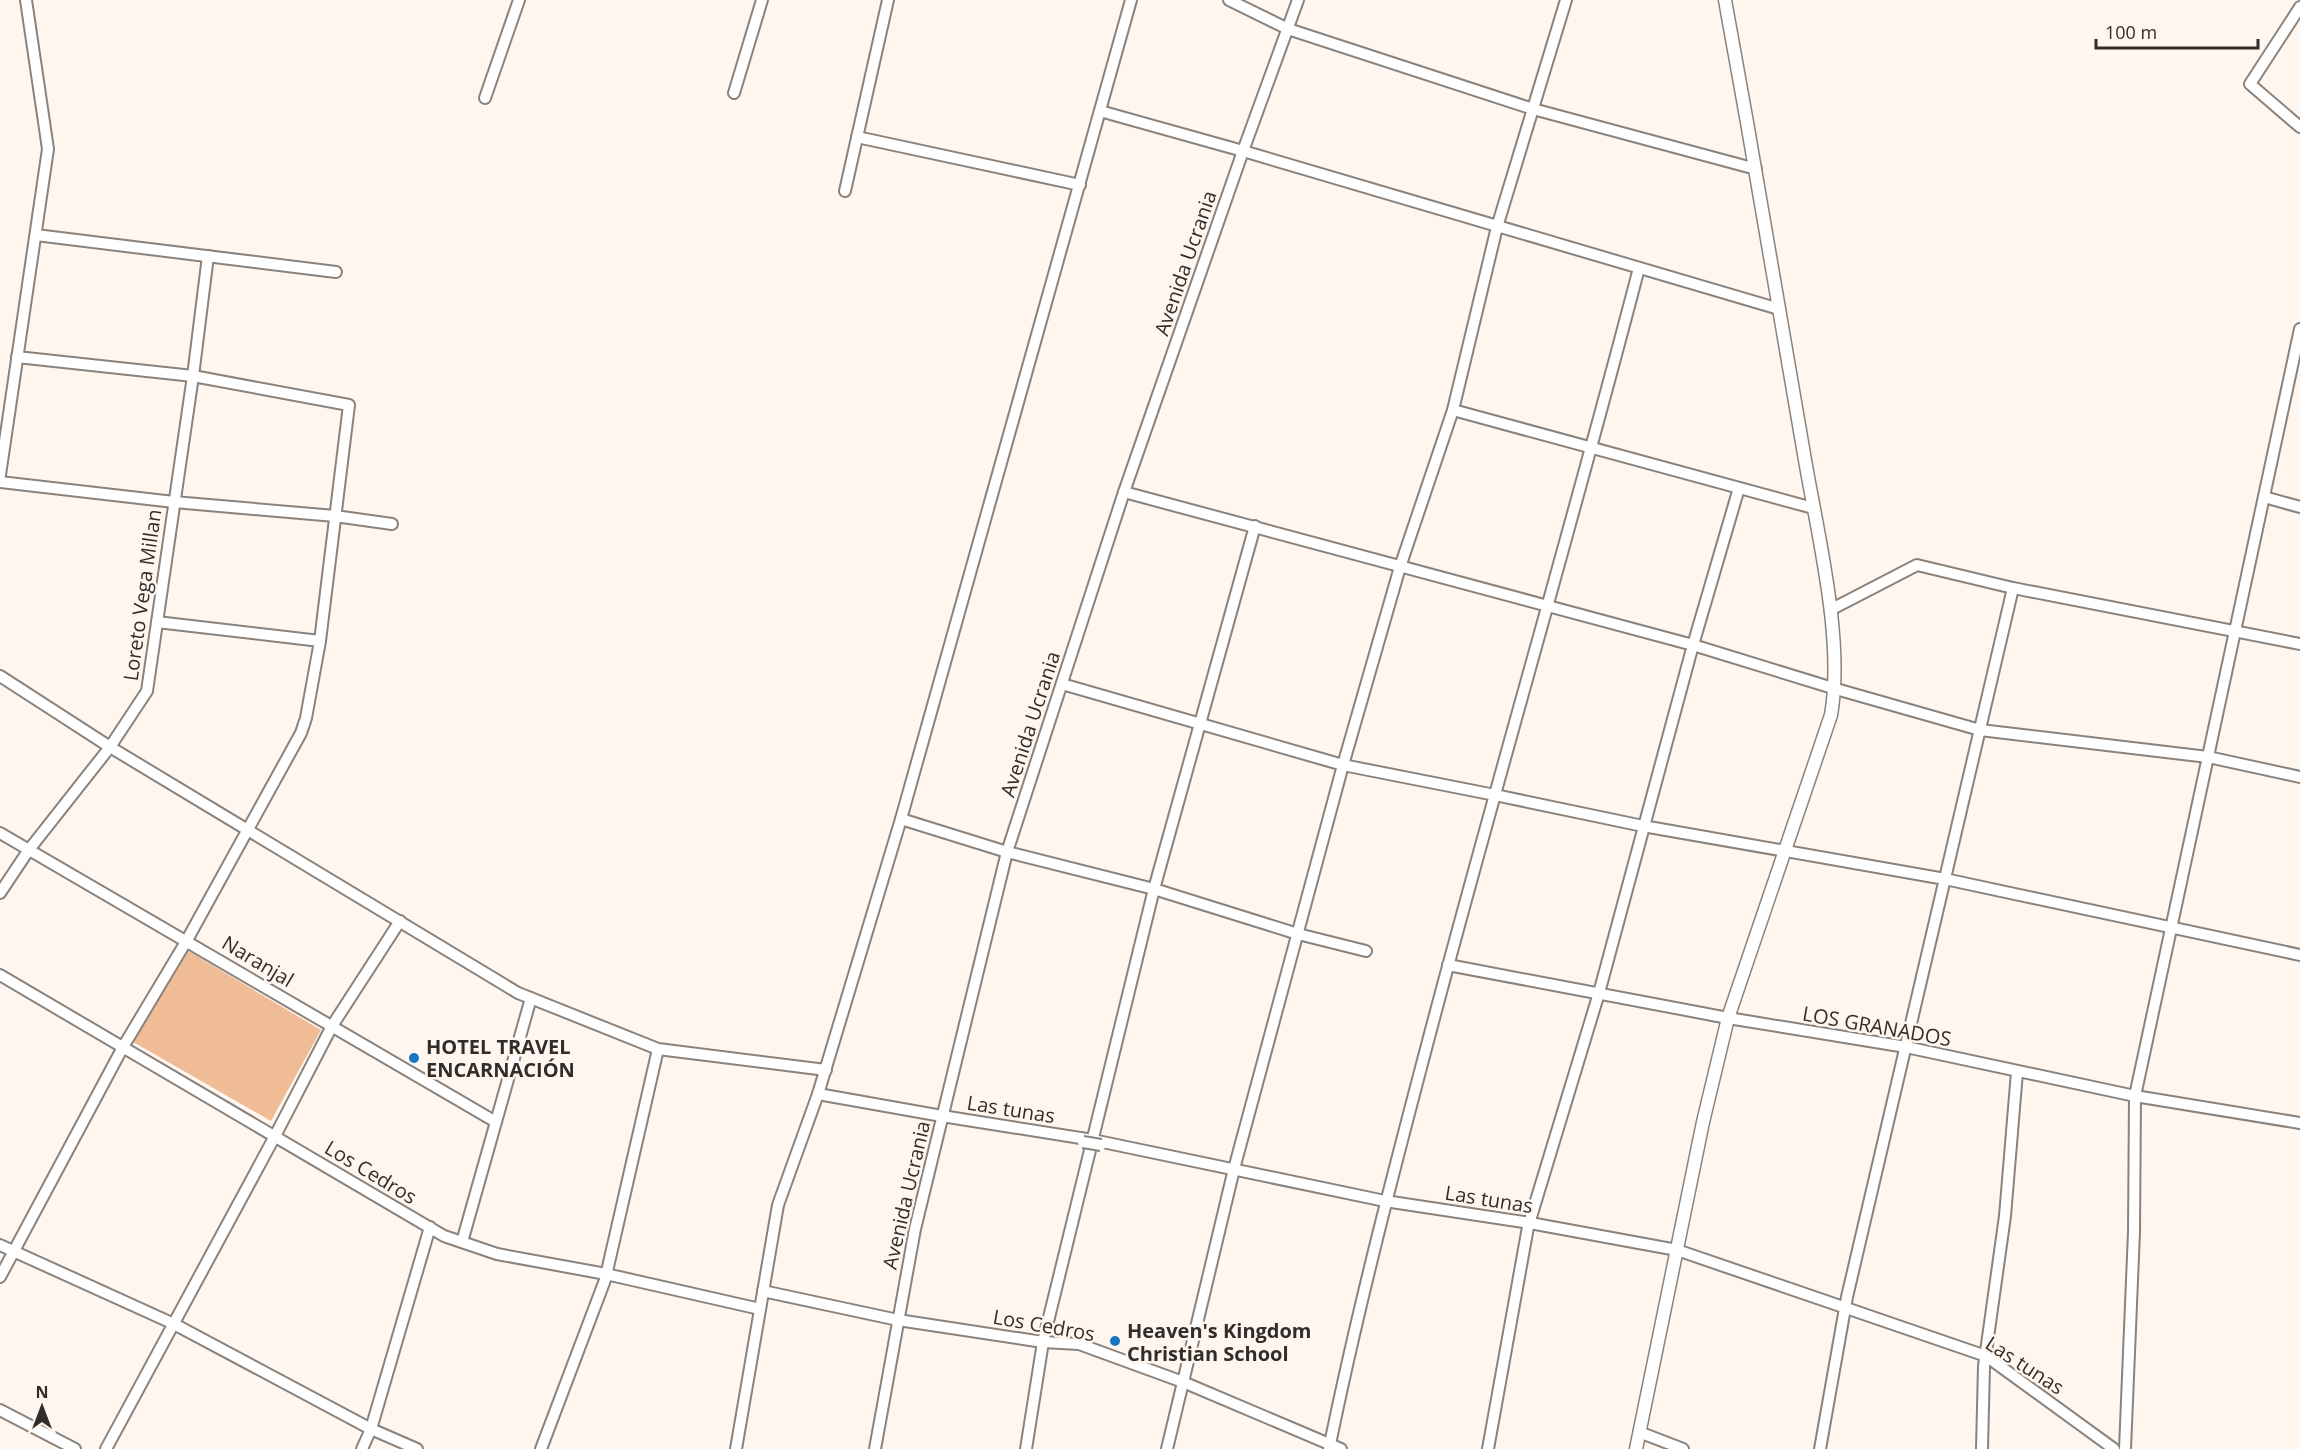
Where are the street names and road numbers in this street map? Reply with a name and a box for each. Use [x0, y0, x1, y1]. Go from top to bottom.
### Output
street label: Avenida Ucrania [1148, 187, 1222, 339]
street label: Loreto Vega Millan [117, 507, 167, 683]
street label: Avenida Ucrania [994, 648, 1066, 800]
street label: Naranjal [217, 929, 299, 993]
street label: LOS GRANADOS [1801, 1000, 1953, 1052]
street label: Las tunas [965, 1089, 1057, 1129]
street label: Avenida Ucrania [876, 1118, 936, 1272]
street label: Los Cedros [320, 1134, 422, 1210]
street label: Las tunas [1443, 1179, 1535, 1219]
street label: Los Cedros [991, 1303, 1097, 1347]
street label: Las tunas [1980, 1330, 2070, 1400]

